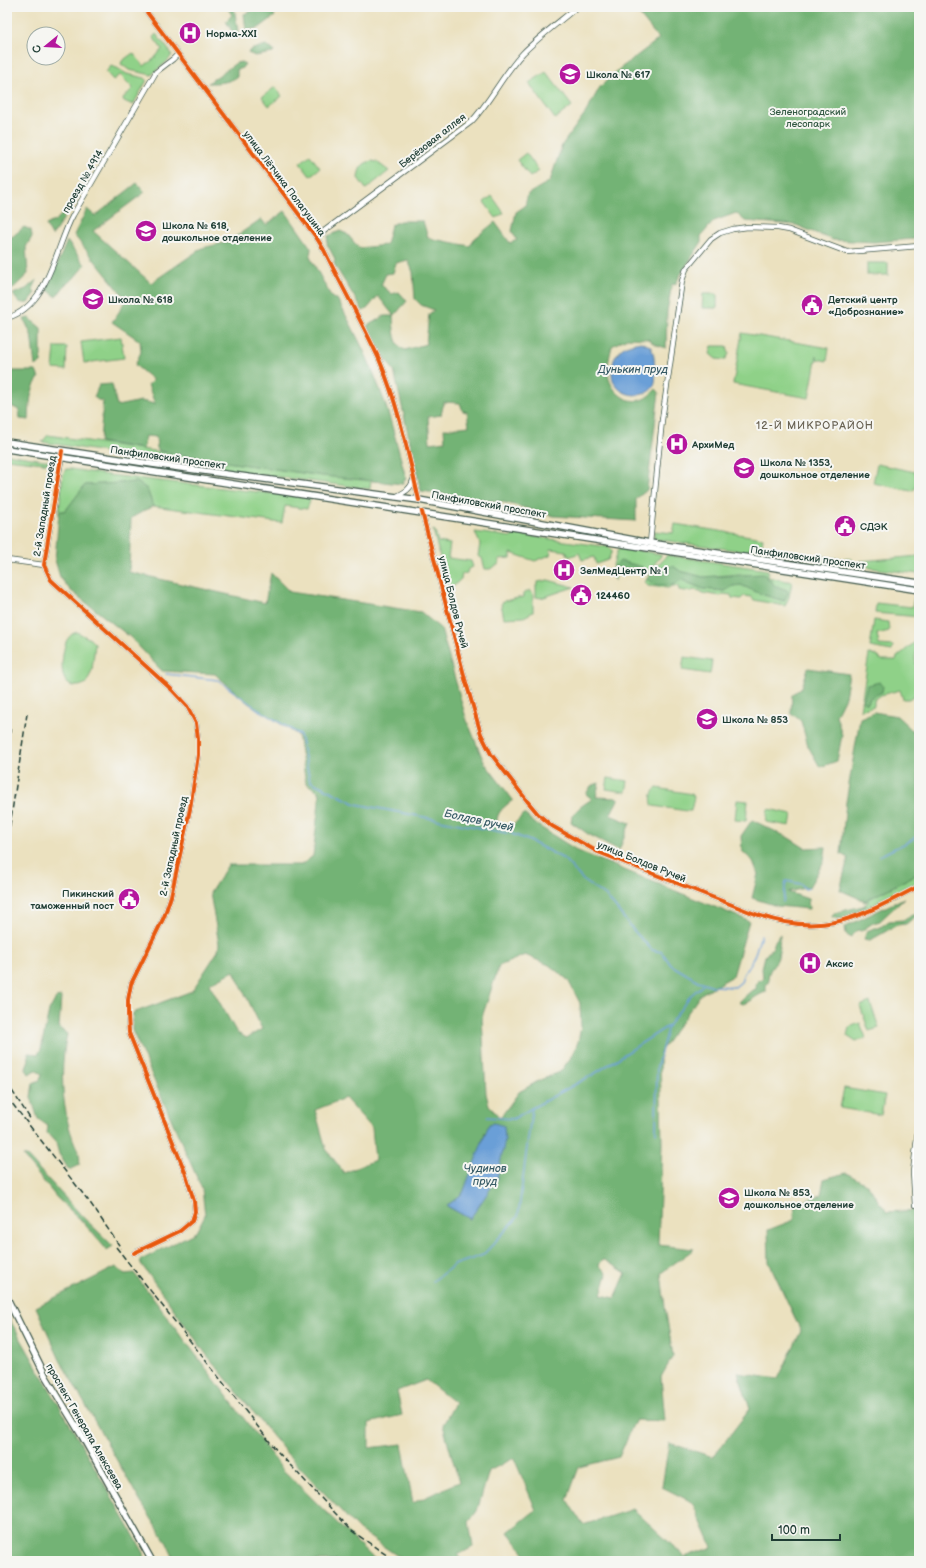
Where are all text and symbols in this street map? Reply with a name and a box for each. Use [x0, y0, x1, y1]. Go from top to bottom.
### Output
hospital icon: Норма-XXI [177, 20, 203, 46]
north arrow [26, 26, 66, 66]
place label: Норма-XXI [206, 28, 257, 40]
text: С [29, 43, 44, 55]
school or university icon: Школа № 617 [557, 61, 583, 87]
place label: Школа № 617 [586, 69, 651, 81]
park label: Зеленоградский лесопарк [770, 106, 847, 130]
street label: Берёзовая аллея [397, 111, 469, 171]
street label: улица Лётчика Полагушина [241, 128, 328, 239]
street label: проезд № 4914 [60, 148, 106, 215]
school or university icon: Школа № 618, дошкольное отделение [133, 218, 159, 244]
place label: Школа № 618, дошкольное отделение [161, 220, 272, 244]
school or university icon: Школа № 618 [80, 286, 106, 312]
public building icon: Детский центр «Добрознание» [799, 292, 825, 318]
place label: Школа № 618 [108, 294, 173, 306]
place label: Детский центр «Добрознание» [828, 294, 905, 318]
water label: Дунькин пруд [597, 363, 668, 376]
district label: 12-Й МИКРОРАЙОН [756, 419, 874, 432]
hospital icon: АрхиМед [664, 431, 690, 457]
place label: АрхиМед [691, 439, 734, 451]
street label: Панфиловский проспект [109, 444, 227, 472]
street label: 2-й Западный проезд [31, 455, 59, 557]
school or university icon: Школа № 1353, дошкольное отделение [731, 455, 757, 481]
place label: Школа № 1353, дошкольное отделение [759, 457, 870, 481]
street label: Панфиловский проспект [431, 489, 547, 521]
public building icon: СДЭК [832, 513, 858, 539]
place label: СДЭК [860, 521, 888, 533]
street label: Панфиловский проспект [749, 544, 867, 572]
street label: улица Болдов Ручей [436, 555, 470, 650]
hospital icon: ЗелМедЦентр № 1 [551, 557, 577, 583]
place label: ЗелМедЦентр № 1 [580, 565, 668, 577]
public building icon: 124460 [568, 582, 594, 608]
place label: 124460 [596, 590, 630, 602]
school or university icon: Школа № 853 [694, 706, 720, 732]
place label: Школа № 853 [722, 714, 788, 726]
street label: 2-й Западный проезд [158, 795, 190, 897]
water label: Болдов ручей [443, 807, 515, 834]
street label: улица Болдов Ручей [595, 839, 688, 885]
public building icon: Пикинский таможенный пост [116, 886, 142, 912]
place label: Пикинский таможенный пост [30, 888, 114, 912]
hospital icon: Аксис [797, 950, 823, 976]
place label: Аксис [825, 958, 853, 970]
water label: Чудинов пруд [464, 1162, 507, 1188]
school or university icon: Школа № 853, дошкольное отделение [716, 1185, 742, 1211]
place label: Школа № 853, дошкольное отделение [743, 1187, 854, 1211]
street label: проспект Генерала Алексеева [43, 1361, 125, 1492]
scale bar [772, 1516, 840, 1542]
text: 100 m [778, 1523, 810, 1538]

